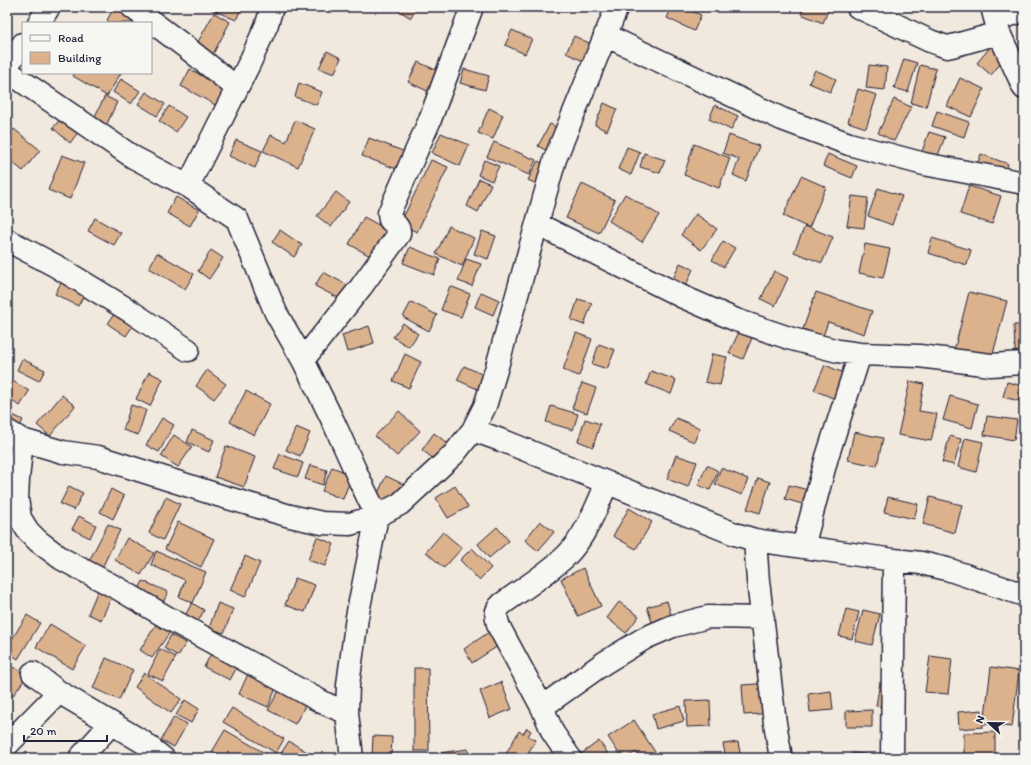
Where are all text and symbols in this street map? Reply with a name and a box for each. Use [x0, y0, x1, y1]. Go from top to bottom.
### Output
legend [22, 22, 152, 74]
text: Road [58, 31, 84, 45]
text: Building [58, 51, 102, 65]
north arrow [969, 703, 1009, 743]
text: N [973, 714, 988, 725]
scale bar [24, 717, 107, 743]
text: 20 m [30, 724, 57, 738]

